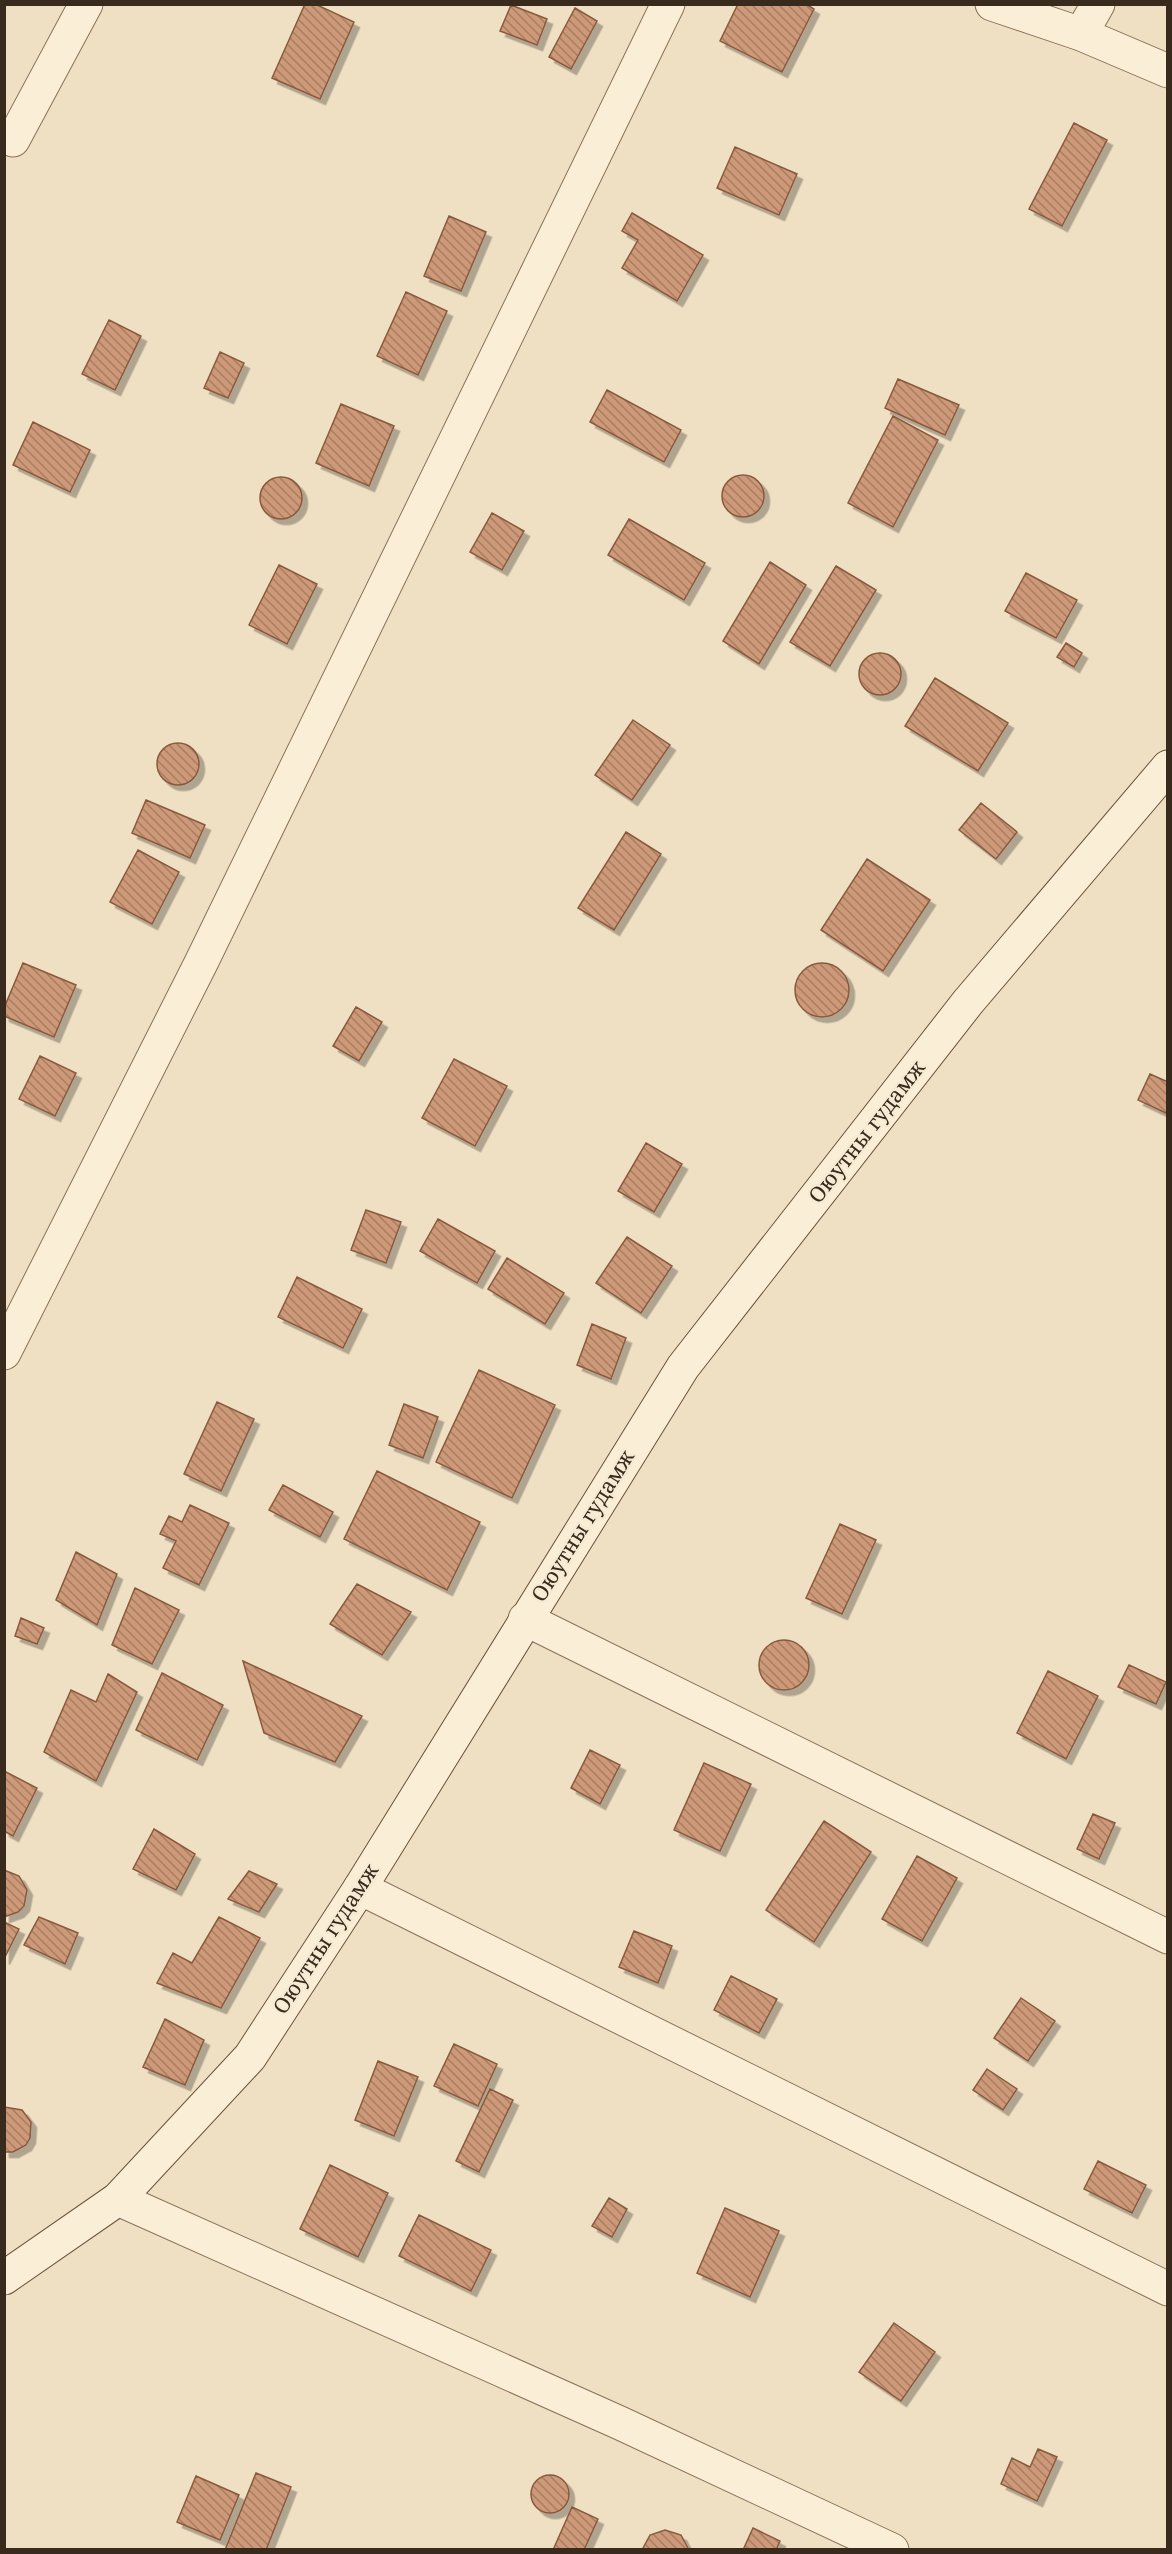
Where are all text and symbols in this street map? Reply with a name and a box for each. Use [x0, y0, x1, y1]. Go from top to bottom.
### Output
street label: Оюутны гудамж [802, 1054, 931, 1208]
street label: Оюутны гудамж [524, 1444, 640, 1607]
street label: Оюутны гудамж [266, 1858, 384, 2019]

